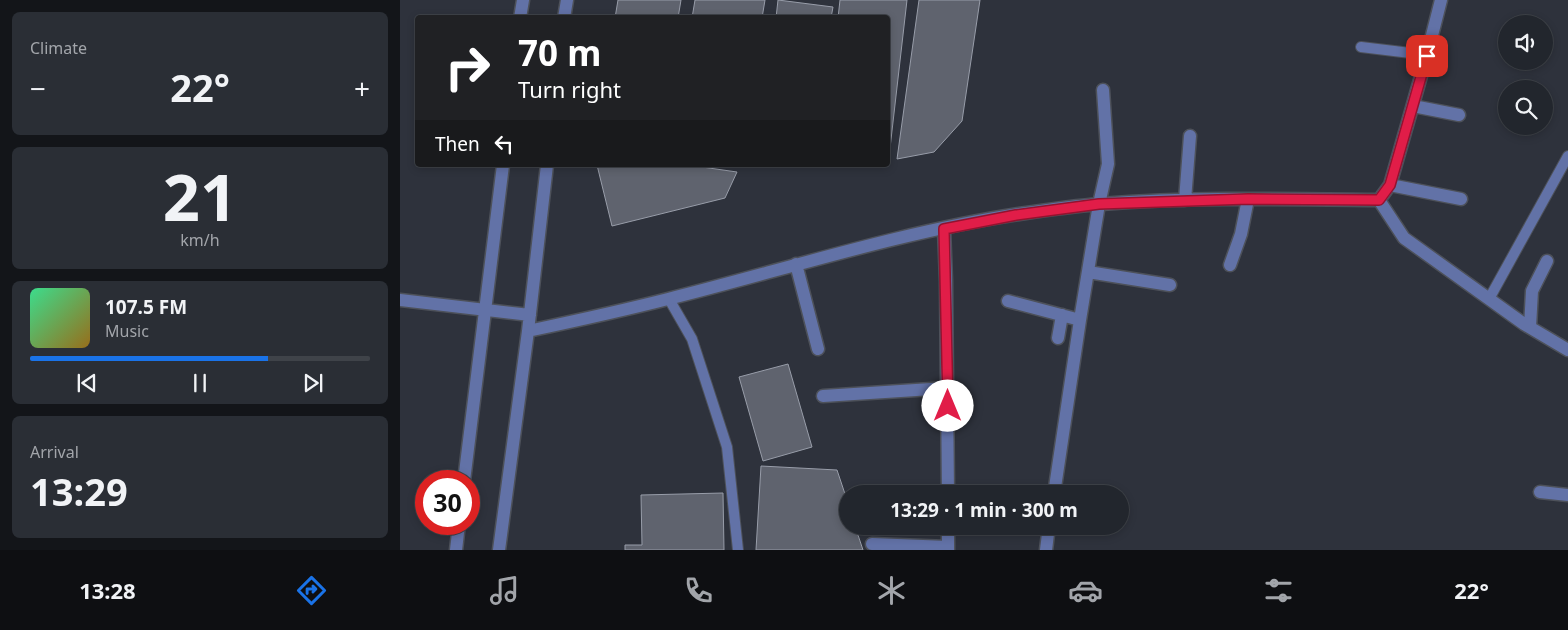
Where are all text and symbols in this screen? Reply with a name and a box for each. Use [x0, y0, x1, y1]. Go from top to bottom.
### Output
map controls [1498, 15, 1553, 135]
button: sound [1498, 15, 1553, 70]
text: 70 m [518, 29, 601, 76]
icon: right [435, 35, 500, 100]
pin [1406, 35, 1448, 77]
text: Climate [30, 37, 87, 59]
icon: arrive [1413, 42, 1441, 70]
text: 22° [170, 61, 230, 113]
text: − [30, 69, 46, 107]
text: + [354, 69, 370, 107]
text: Turn right [518, 74, 621, 104]
button: search [1498, 80, 1553, 135]
icon: left [490, 130, 518, 158]
text: Then [435, 131, 480, 157]
text: 21 [163, 152, 237, 240]
text: km/h [180, 229, 220, 251]
text: 107.5 FM [105, 294, 187, 320]
text: Music [105, 320, 149, 342]
icon: previous [73, 369, 101, 397]
icon: pause [186, 369, 214, 397]
icon: next [299, 369, 327, 397]
position arrow [921, 379, 973, 431]
text: Arrival [30, 441, 79, 463]
text: 13:29 [30, 465, 128, 517]
speed limit sign: 30 [415, 470, 480, 535]
text: 13:29 · 1 min · 300 m [890, 497, 1078, 523]
icon: directions [294, 573, 329, 608]
icon: music [487, 573, 522, 608]
icon: phone [681, 573, 716, 608]
icon: climate [874, 573, 909, 608]
icon: car [1068, 573, 1103, 608]
icon: filters [1261, 573, 1296, 608]
text: 13:28 [79, 575, 136, 605]
text: 22° [1454, 575, 1489, 605]

